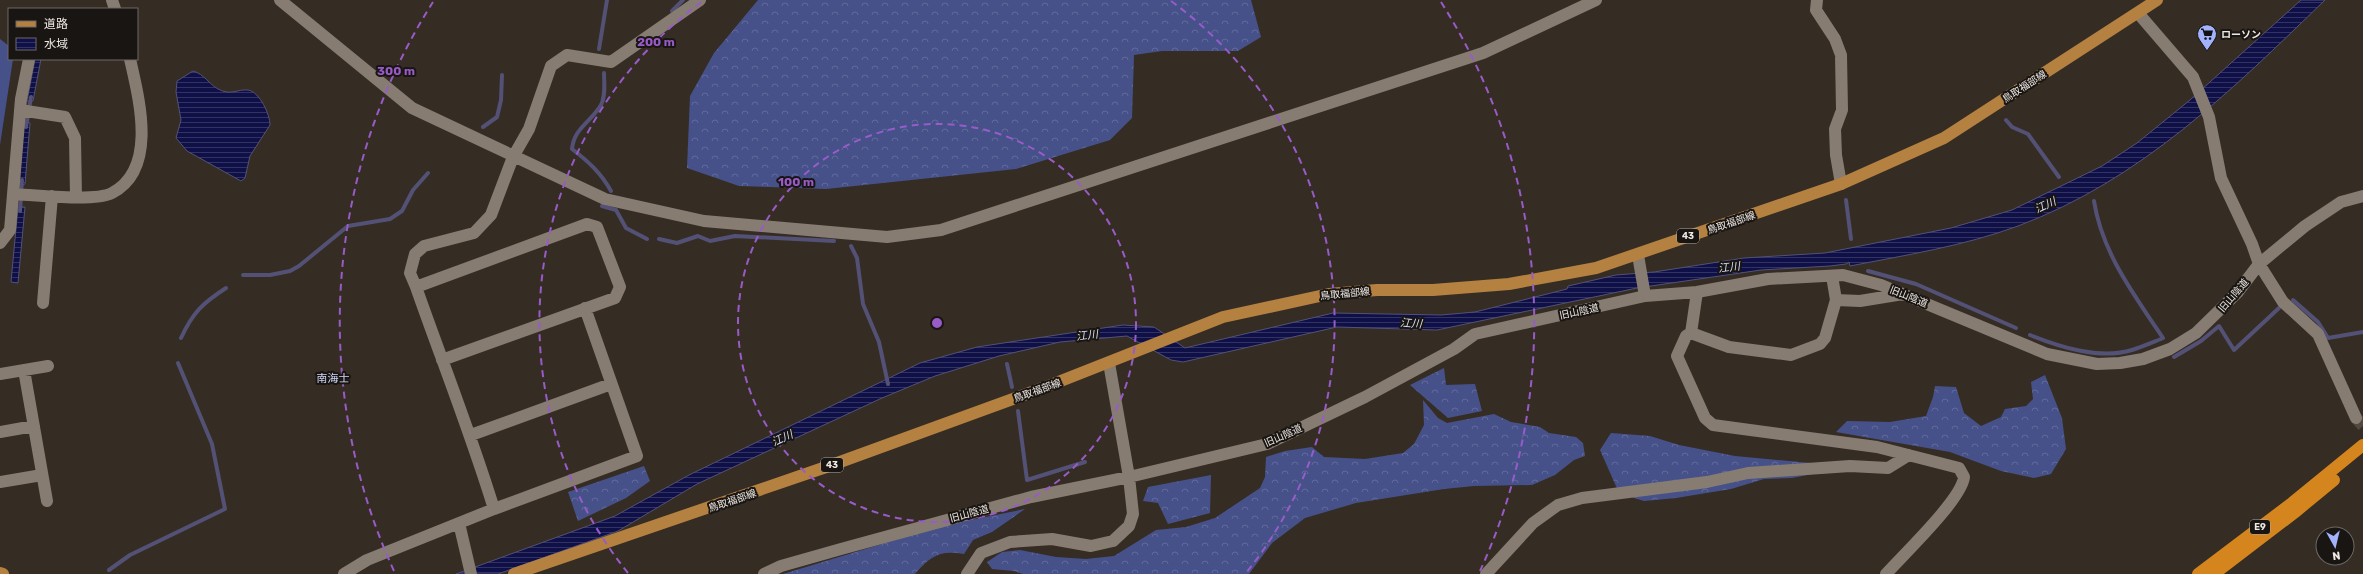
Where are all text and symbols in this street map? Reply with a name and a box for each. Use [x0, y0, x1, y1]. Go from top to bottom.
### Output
legend [8, 8, 138, 60]
text: 道路 [44, 17, 68, 31]
supermarket icon: ローソン [2196, 23, 2218, 51]
place label: ローソン [2221, 29, 2261, 41]
text: 200 m [637, 35, 675, 49]
text: 水域 [44, 37, 68, 51]
text: 300 m [377, 64, 415, 78]
street label: 鳥取福部線 [2000, 68, 2049, 105]
text: 100 m [778, 175, 814, 189]
water label: 江川 [2032, 194, 2059, 216]
street label: 鳥取福部線 [1706, 209, 1757, 237]
road number: 43 [1677, 229, 1699, 243]
water label: 江川 [1717, 260, 1742, 275]
street label: 旧山陰道 [2216, 277, 2251, 315]
street label: 旧山陰道 [1888, 284, 1929, 310]
street label: 鳥取福部線 [1320, 285, 1371, 303]
street label: 旧山陰道 [1558, 302, 1600, 322]
centre of rings [930, 316, 944, 330]
water label: 江川 [1400, 316, 1423, 331]
water label: 江川 [1075, 328, 1100, 343]
district label: 南海士 [317, 372, 350, 385]
street label: 鳥取福部線 [1012, 377, 1063, 405]
street label: 旧山陰道 [1263, 422, 1304, 450]
water label: 江川 [769, 427, 796, 449]
road number: 43 [821, 458, 843, 472]
street label: 鳥取福部線 [707, 487, 758, 515]
street label: 旧山陰道 [948, 503, 990, 525]
road number: E9 [2250, 520, 2270, 534]
north arrow [2315, 526, 2355, 566]
text: N [2331, 548, 2341, 562]

